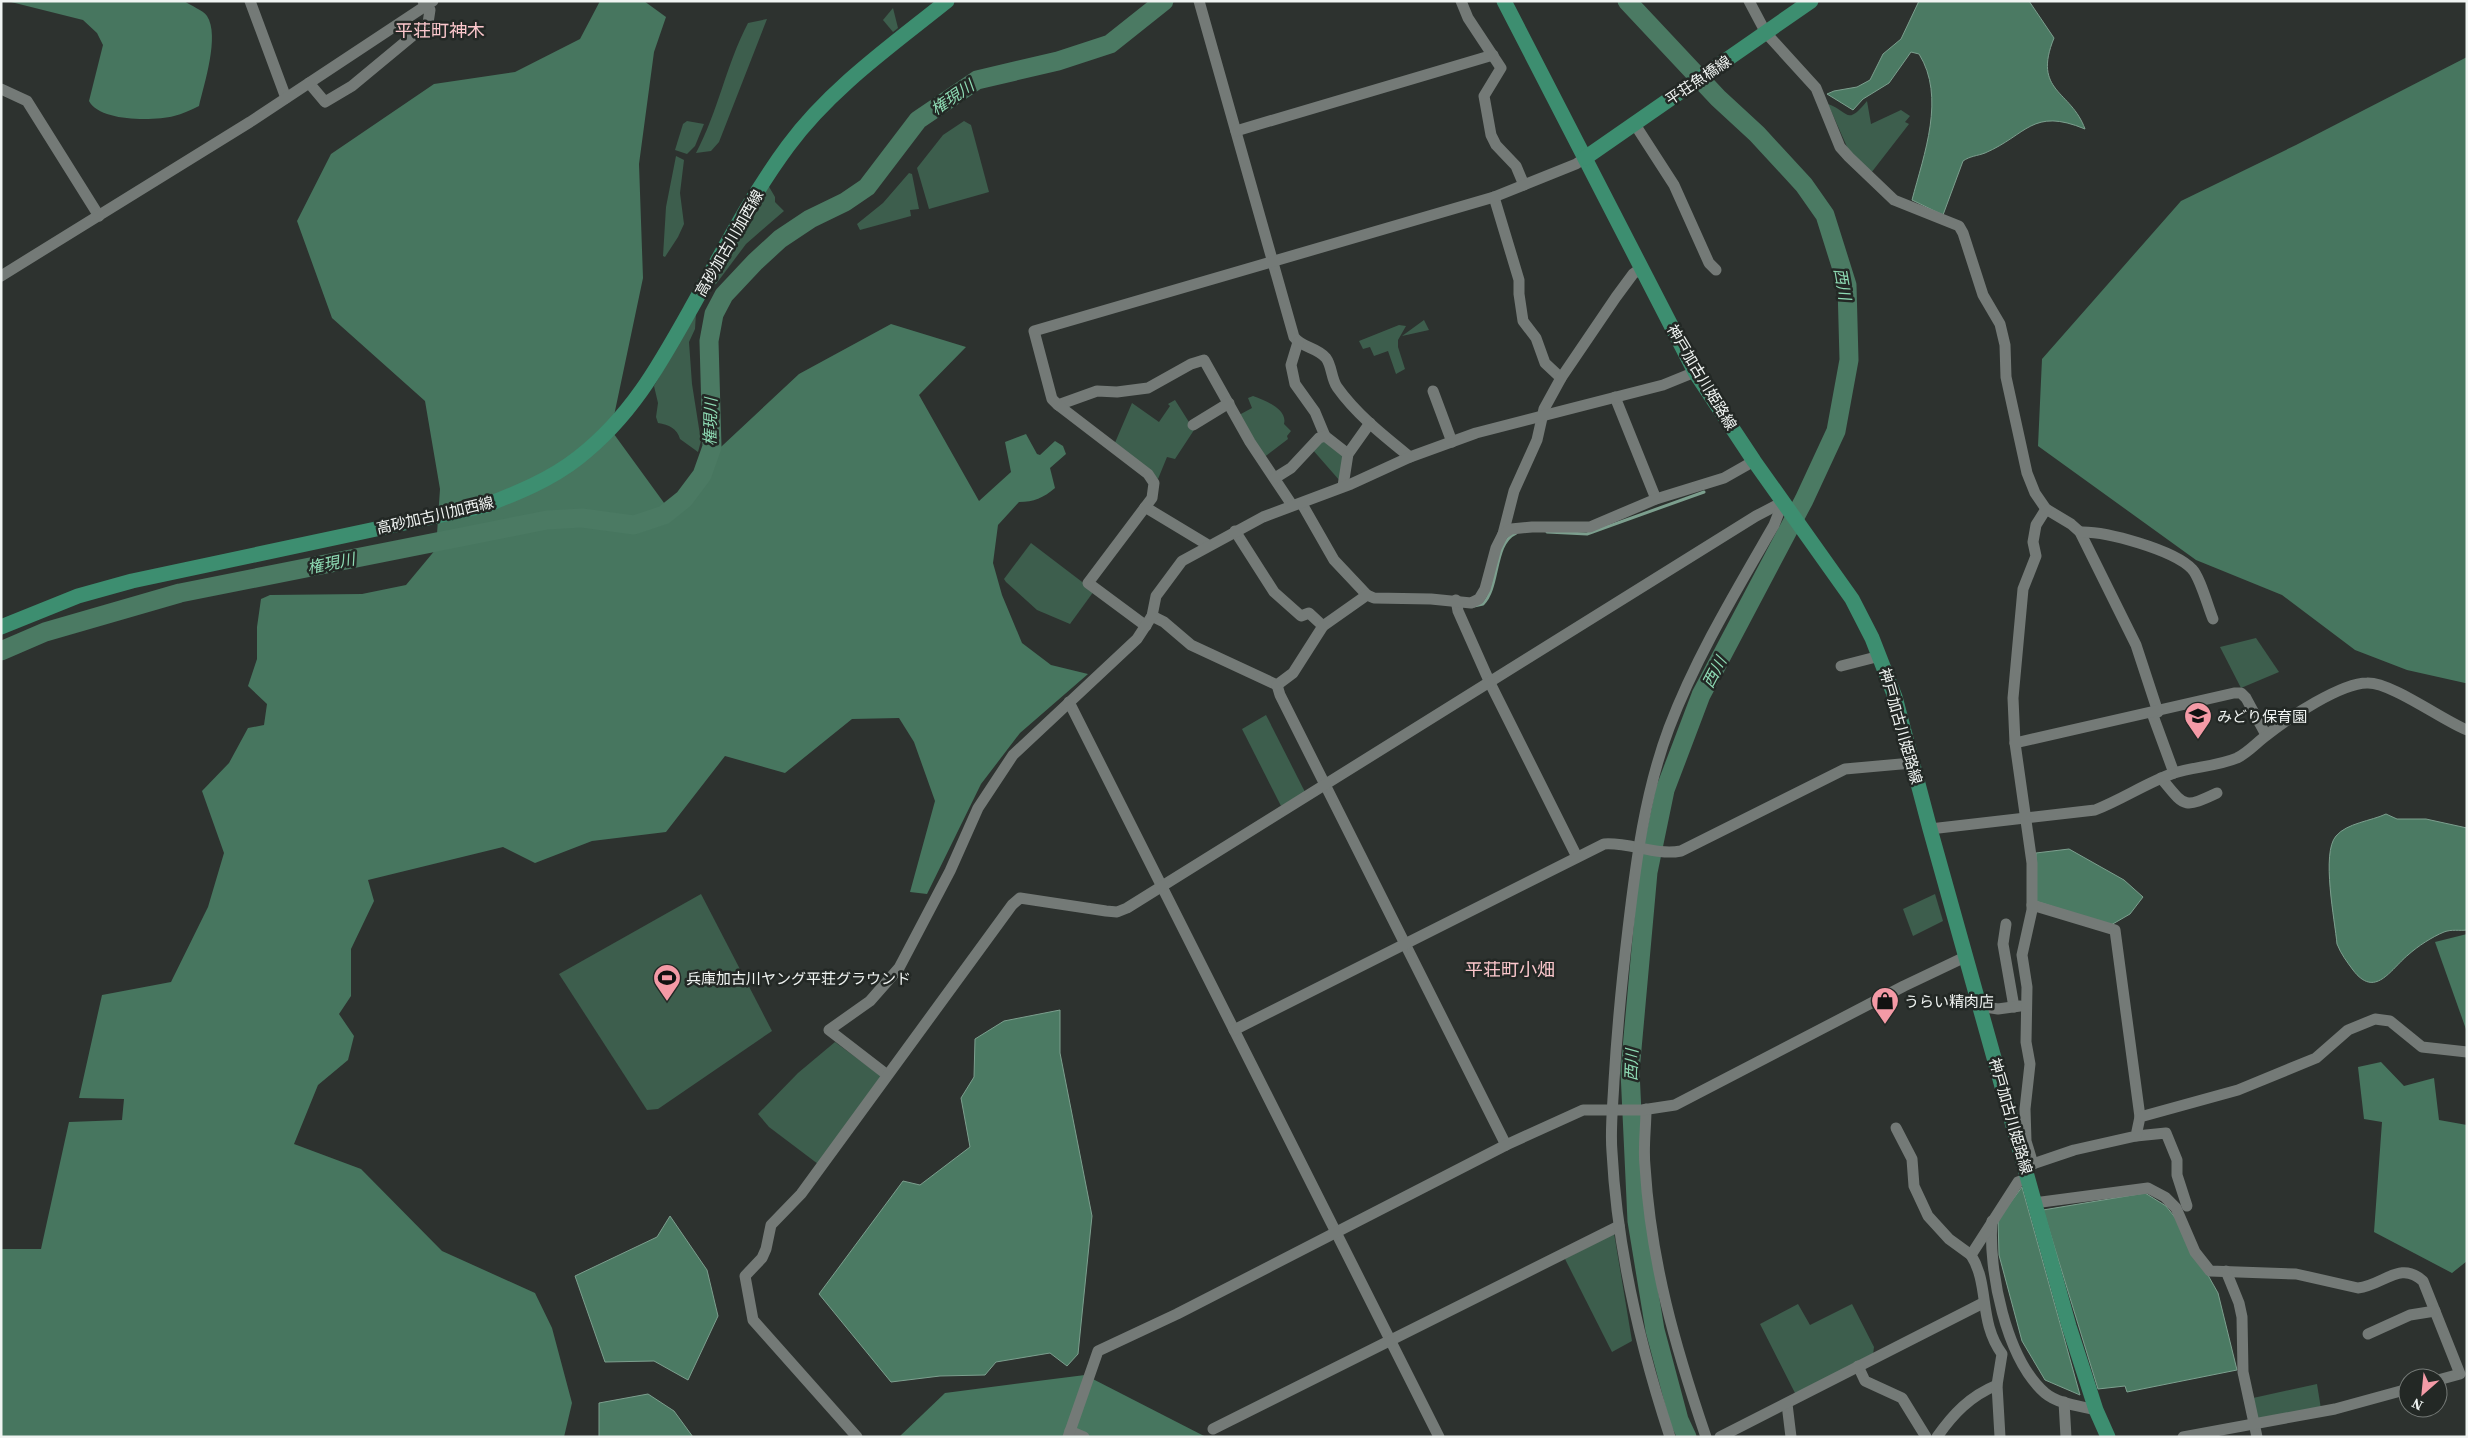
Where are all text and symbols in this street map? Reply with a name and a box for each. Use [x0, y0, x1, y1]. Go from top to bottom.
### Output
district label: 平荘町神木 [395, 18, 485, 43]
street label: 平荘魚橋線 [1661, 50, 1735, 110]
water label: 権現川 [926, 73, 980, 120]
street label: 高砂加古川加西線 [690, 186, 768, 300]
water label: 西川 [1829, 266, 1857, 304]
street label: 神戸加古川姫路線 [1662, 320, 1742, 434]
water label: 権現川 [699, 396, 721, 446]
street label: 高砂加古川加西線 [374, 491, 496, 539]
water label: 権現川 [305, 547, 359, 578]
water label: 西川 [1697, 651, 1732, 691]
street label: 神戸加古川姫路線 [1874, 665, 1928, 787]
school or university icon: みどり保育園 [2183, 701, 2213, 740]
place label: みどり保育園 [2217, 706, 2307, 727]
district label: 平荘町小畑 [1465, 957, 1555, 982]
sports icon: 兵庫加古川ヤング平荘グラウンド [652, 963, 682, 1002]
place label: 兵庫加古川ヤング平荘グラウンド [686, 968, 911, 989]
shop icon: うらい精肉店 [1870, 986, 1900, 1025]
place label: うらい精肉店 [1904, 991, 1994, 1012]
water label: 西川 [1619, 1047, 1643, 1081]
street label: 神戸加古川姫路線 [1984, 1055, 2038, 1177]
north arrow [2398, 1368, 2448, 1418]
text: N [2408, 1393, 2426, 1416]

